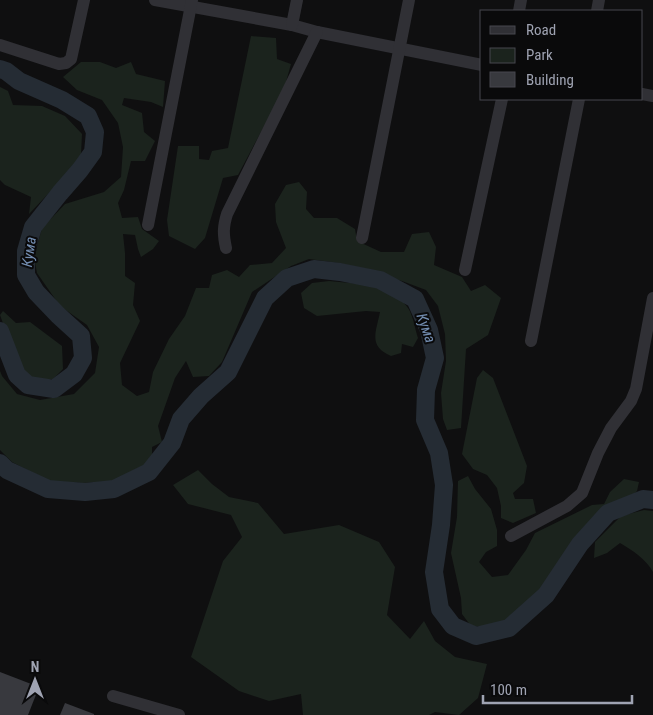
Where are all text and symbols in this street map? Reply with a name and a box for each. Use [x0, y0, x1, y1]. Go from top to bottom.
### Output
legend [480, 10, 643, 100]
text: Road [526, 21, 556, 39]
text: Park [526, 46, 553, 64]
text: Building [526, 71, 574, 89]
water label: Кума [18, 236, 40, 268]
water label: Кума [413, 311, 439, 345]
north arrow [10, 655, 60, 705]
text: N [31, 659, 39, 675]
scale bar [483, 672, 632, 704]
text: 100 m [490, 681, 527, 699]

